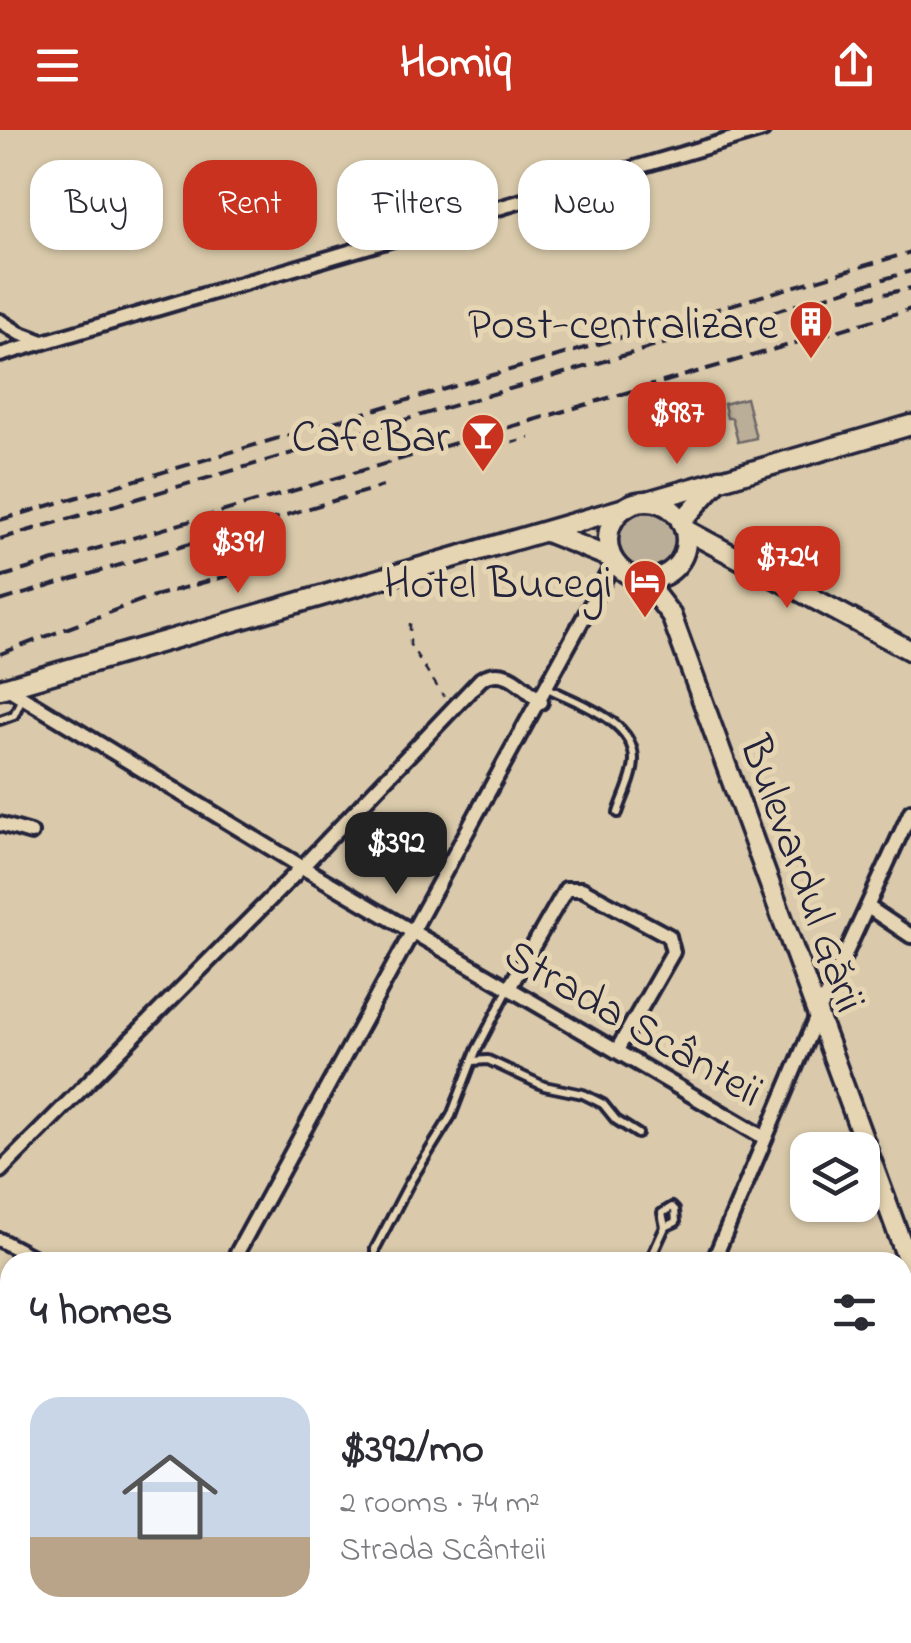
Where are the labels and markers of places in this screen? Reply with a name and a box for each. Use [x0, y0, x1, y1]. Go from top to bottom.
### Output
place label: Post-centralizare [468, 294, 779, 360]
building icon: Post-centralizare [788, 299, 834, 360]
pin: $987 [618, 382, 736, 467]
place label: CafeBar [291, 407, 450, 473]
bar icon: CafeBar [460, 412, 506, 473]
pin: $391 [179, 511, 297, 596]
pin: $724 [728, 526, 846, 611]
place label: Hotel Bucegi [384, 553, 612, 620]
hotel icon: Hotel Bucegi [622, 558, 668, 619]
pin: $392 [337, 812, 455, 897]

